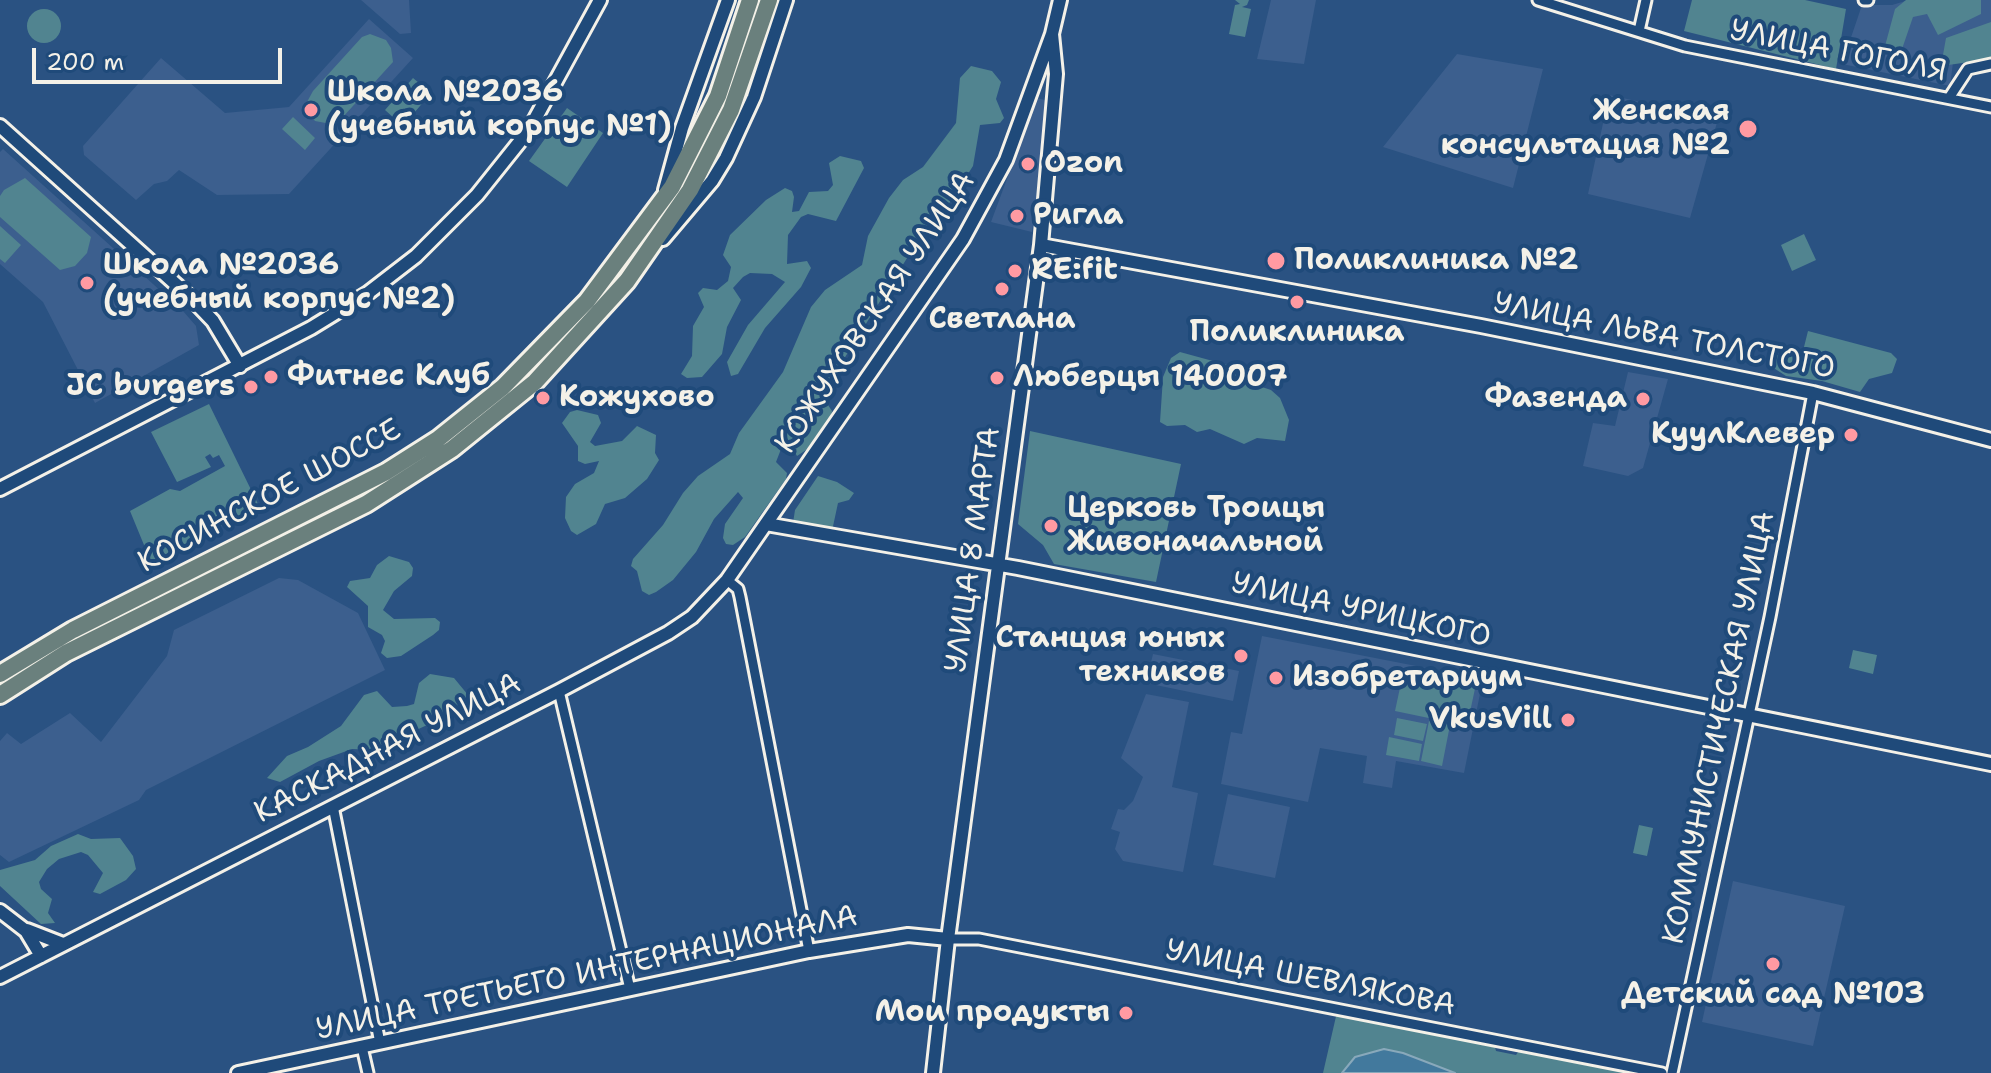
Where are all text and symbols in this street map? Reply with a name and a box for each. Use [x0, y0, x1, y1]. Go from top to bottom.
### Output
street label: УЛИЦА ГОГОЛЯ [1727, 13, 1949, 91]
scale bar [36, 32, 286, 82]
text: 200 m [46, 46, 124, 78]
place label: Школа №2036 (учебный корпус №1) [327, 75, 672, 146]
place label: Женская консультация №2 [1441, 94, 1730, 164]
marker: Школа №2036 (учебный корпус №1) [302, 101, 320, 119]
marker: Женская консультация №2 [1737, 118, 1759, 140]
place label: Ozon [1044, 146, 1123, 182]
marker: Ozon [1019, 155, 1037, 173]
street label: КОЖУХОВСКАЯ УЛИЦА [768, 165, 984, 461]
place label: Ригла [1033, 198, 1123, 234]
marker: Ригла [1008, 207, 1026, 225]
place label: Поликлиника №2 [1294, 243, 1579, 279]
place label: Школа №2036 (учебный корпус №2) [103, 248, 455, 318]
marker: Поликлиника №2 [1265, 250, 1287, 272]
place label: RE:fit [1031, 253, 1118, 289]
marker: RE:fit [1006, 262, 1024, 280]
marker: Школа №2036 (учебный корпус №2) [78, 274, 96, 292]
marker: Светлана [993, 280, 1011, 298]
street label: УЛИЦА ЛЬВА ТОЛСТОГО [1490, 286, 1838, 388]
marker: Поликлиника [1288, 293, 1306, 311]
place label: Светлана [929, 302, 1075, 338]
place label: Поликлиника [1189, 315, 1405, 351]
place label: Фитнес Клуб [287, 359, 490, 395]
place label: Люберцы 140007 [1013, 360, 1287, 396]
marker: Фитнес Клуб [262, 368, 280, 386]
place label: JC burgers [66, 369, 235, 405]
marker: Люберцы 140007 [988, 369, 1006, 387]
marker: JC burgers [242, 378, 260, 396]
place label: Кожухово [559, 380, 715, 416]
place label: Фазенда [1485, 381, 1627, 417]
marker: Кожухово [534, 389, 552, 407]
marker: Фазенда [1634, 390, 1652, 408]
street label: КОСИНСКОЕ ШОССЕ [132, 412, 408, 582]
place label: КуулКлевер [1651, 417, 1835, 453]
street label: УЛИЦА 8 МАРТА [939, 425, 1009, 675]
marker: КуулКлевер [1842, 426, 1860, 444]
place label: Церковь Троицы Живоначальной [1067, 491, 1325, 562]
street label: КОММУНИСТИЧЕСКАЯ УЛИЦА [1656, 508, 1784, 948]
marker: Церковь Троицы Живоначальной [1042, 517, 1060, 535]
street label: УЛИЦА УРИЦКОГО [1228, 566, 1494, 656]
place label: Станция юных техников [996, 621, 1225, 692]
marker: Станция юных техников [1232, 647, 1250, 665]
place label: Изобретариум [1292, 660, 1523, 696]
street label: КАСКАДНАЯ УЛИЦА [249, 666, 527, 832]
marker: Изобретариум [1267, 669, 1285, 687]
place label: VkusVill [1428, 702, 1552, 738]
marker: VkusVill [1559, 711, 1577, 729]
street label: УЛИЦА ТРЕТЬЕГО ИНТЕРНАЦИОНАЛА [313, 899, 861, 1049]
street label: УЛИЦА ШЕВЛЯКОВА [1162, 933, 1458, 1025]
marker: Детский сад №103 [1764, 955, 1782, 973]
place label: Детский сад №103 [1621, 977, 1925, 1013]
place label: Мои продукты [874, 995, 1110, 1031]
marker: Мои продукты [1117, 1004, 1135, 1022]

